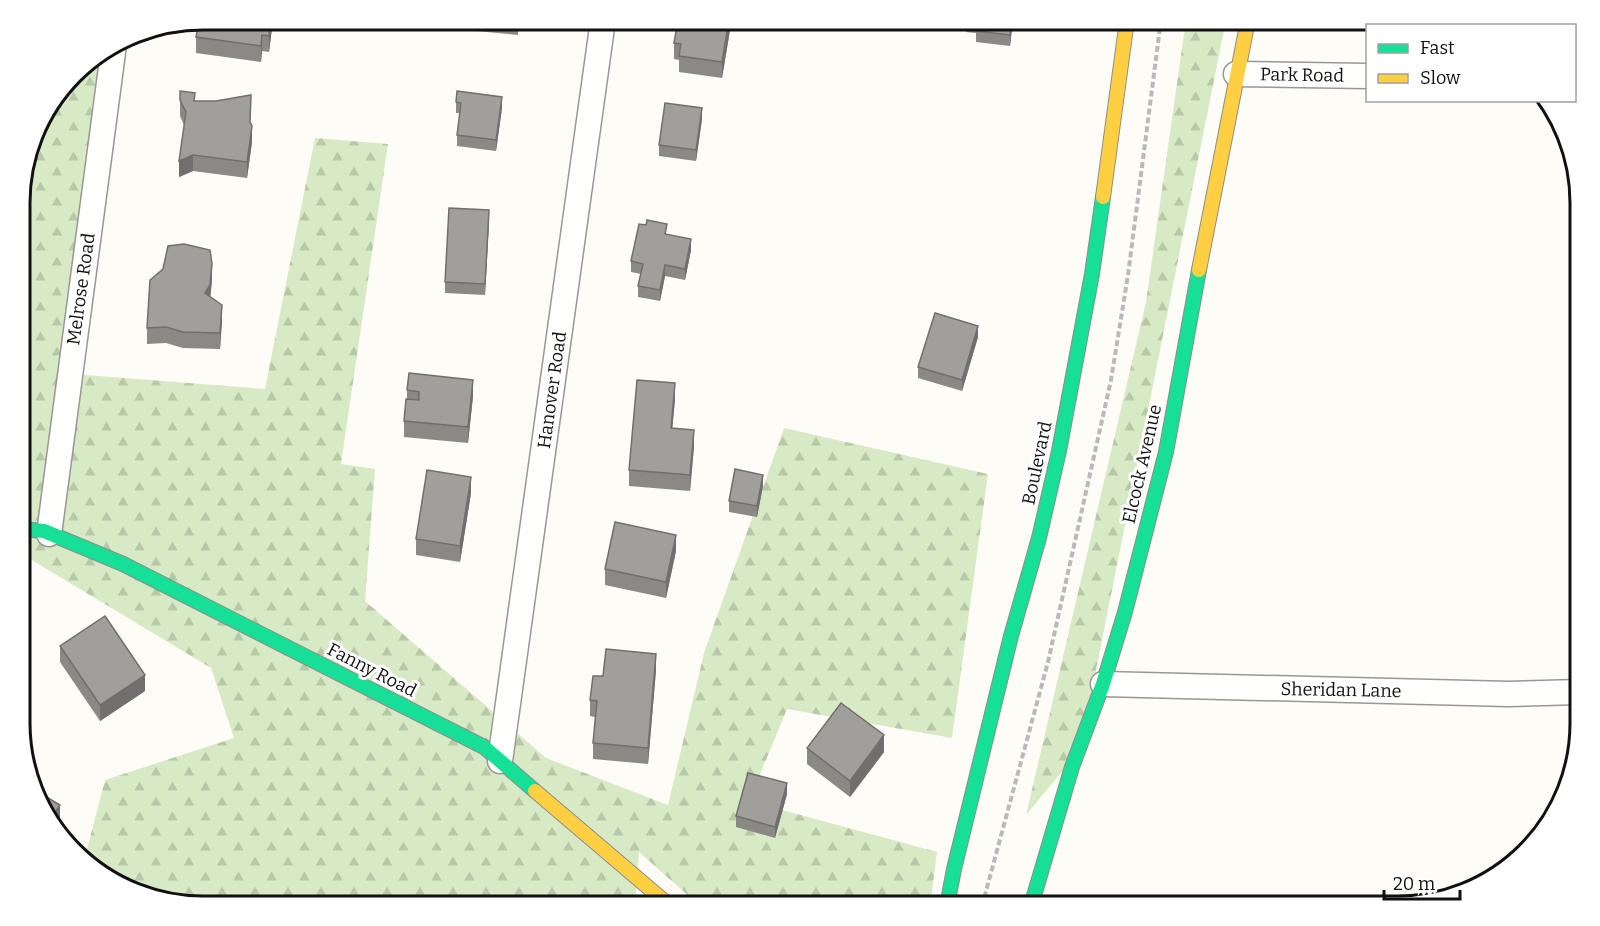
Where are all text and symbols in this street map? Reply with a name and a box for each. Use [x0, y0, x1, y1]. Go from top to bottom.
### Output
legend [1366, 24, 1576, 102]
text: Fast [1420, 37, 1455, 59]
street label: Park Road [1260, 63, 1344, 87]
text: Slow [1420, 67, 1461, 89]
street label: Melrose Road [62, 231, 100, 346]
street label: Hanover Road [533, 330, 571, 450]
street label: Elcock Avenue [1118, 402, 1166, 526]
street label: Boulevard [1017, 419, 1057, 507]
street label: Fanny Road [324, 638, 421, 702]
street label: Sheridan Lane [1280, 678, 1402, 702]
scale bar [1384, 863, 1460, 901]
text: 20 m [1393, 873, 1435, 895]

